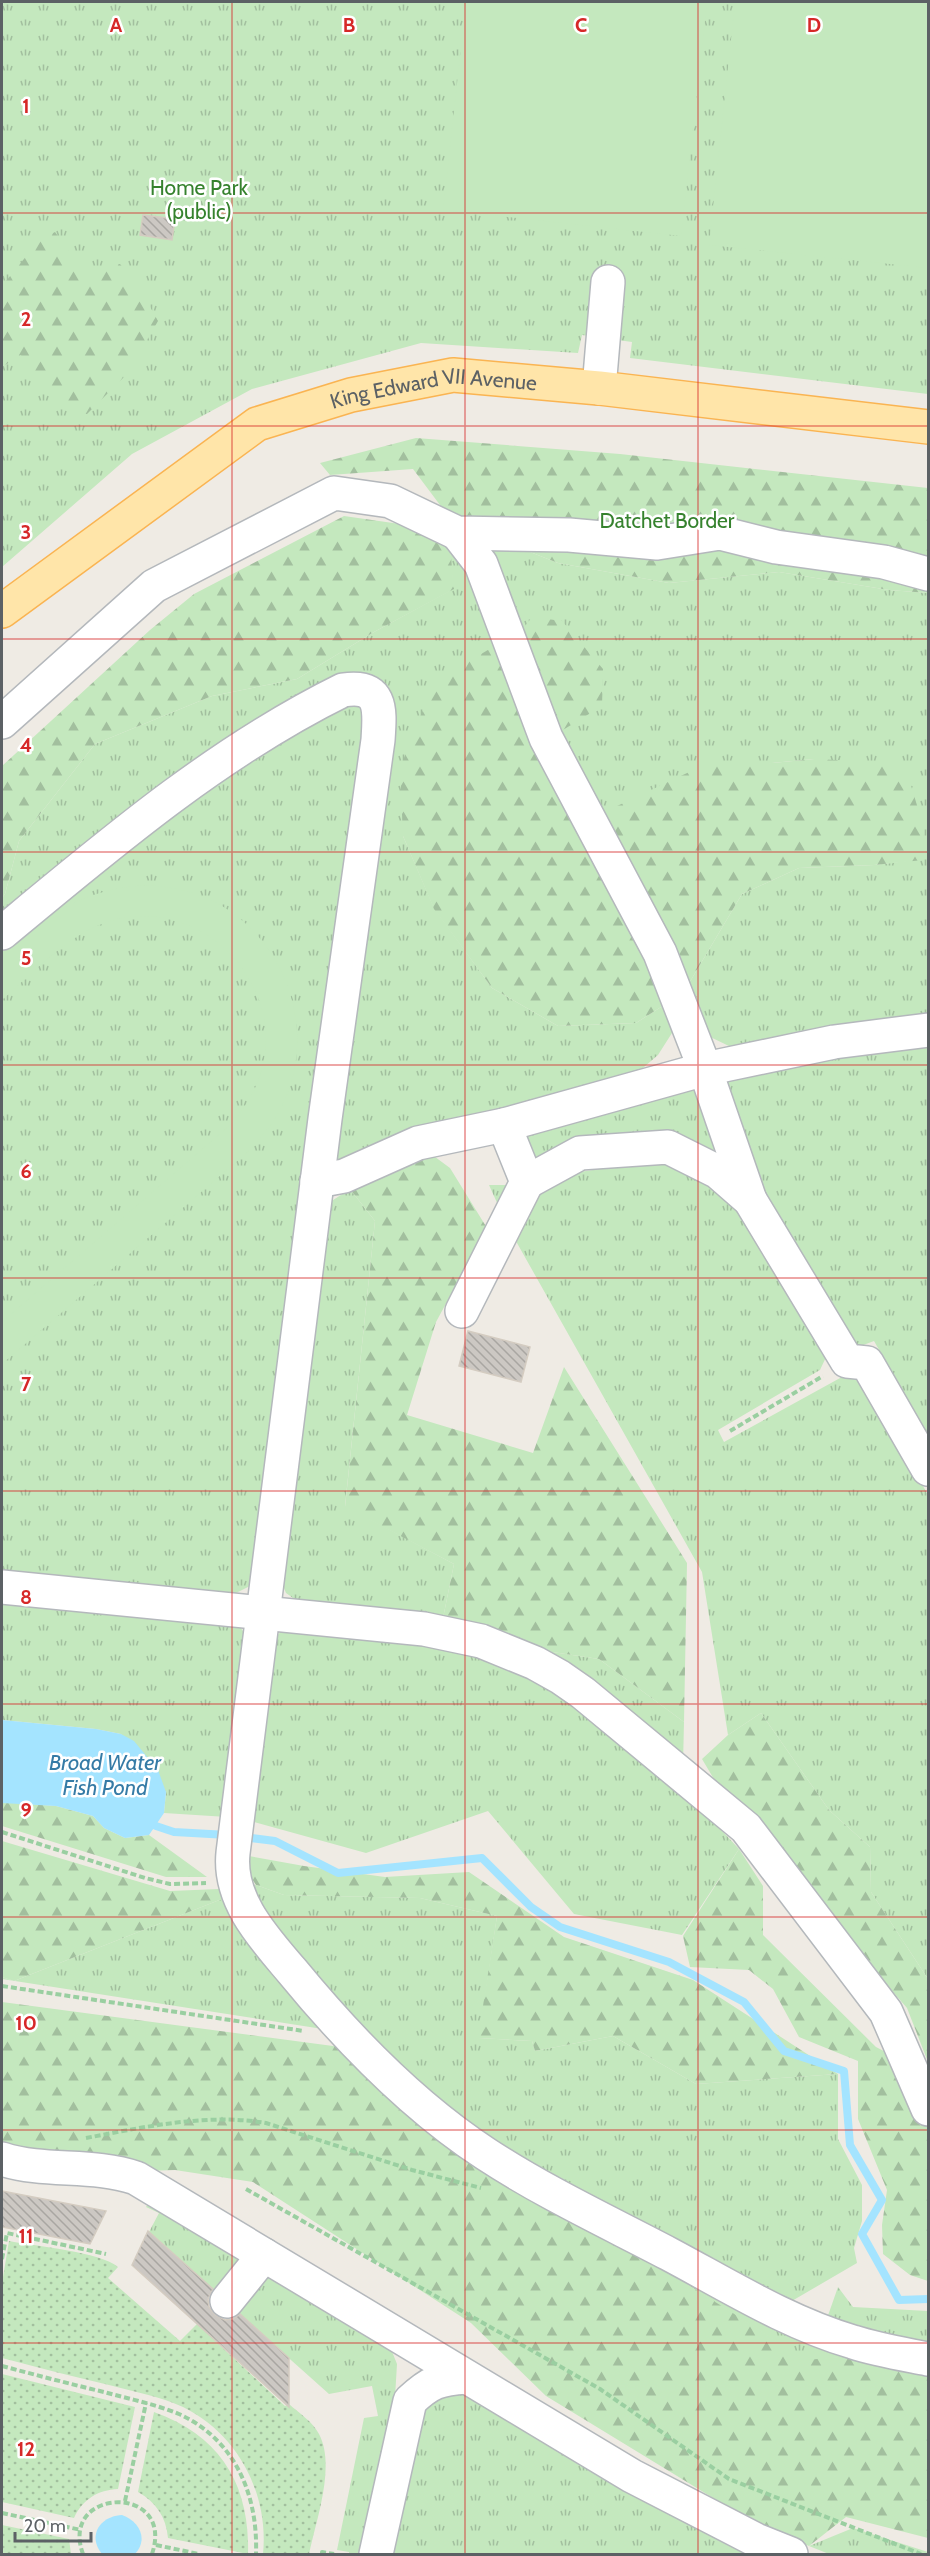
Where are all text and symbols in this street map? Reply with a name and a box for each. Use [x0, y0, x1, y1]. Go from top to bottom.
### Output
text: A [110, 13, 123, 37]
text: B [343, 13, 355, 37]
text: C [575, 13, 587, 37]
text: D [807, 13, 821, 37]
text: 1 [22, 94, 30, 118]
park label: Home Park (public) [150, 175, 248, 224]
text: 2 [21, 307, 31, 331]
street label: King Edward VII Avenue [327, 362, 538, 413]
park label: Datchet Border [600, 508, 735, 533]
text: 3 [21, 520, 31, 544]
text: 4 [20, 733, 32, 757]
text: 5 [21, 946, 31, 970]
text: 6 [20, 1159, 32, 1183]
text: 7 [21, 1372, 32, 1396]
text: 8 [20, 1585, 32, 1609]
water label: Broad Water Fish Pond [49, 1749, 162, 1801]
text: 9 [20, 1798, 32, 1822]
text: 10 [15, 2011, 37, 2035]
text: 11 [19, 2224, 33, 2248]
text: 12 [17, 2437, 35, 2461]
scale bar [15, 2505, 92, 2543]
text: 20 m [24, 2515, 66, 2537]

